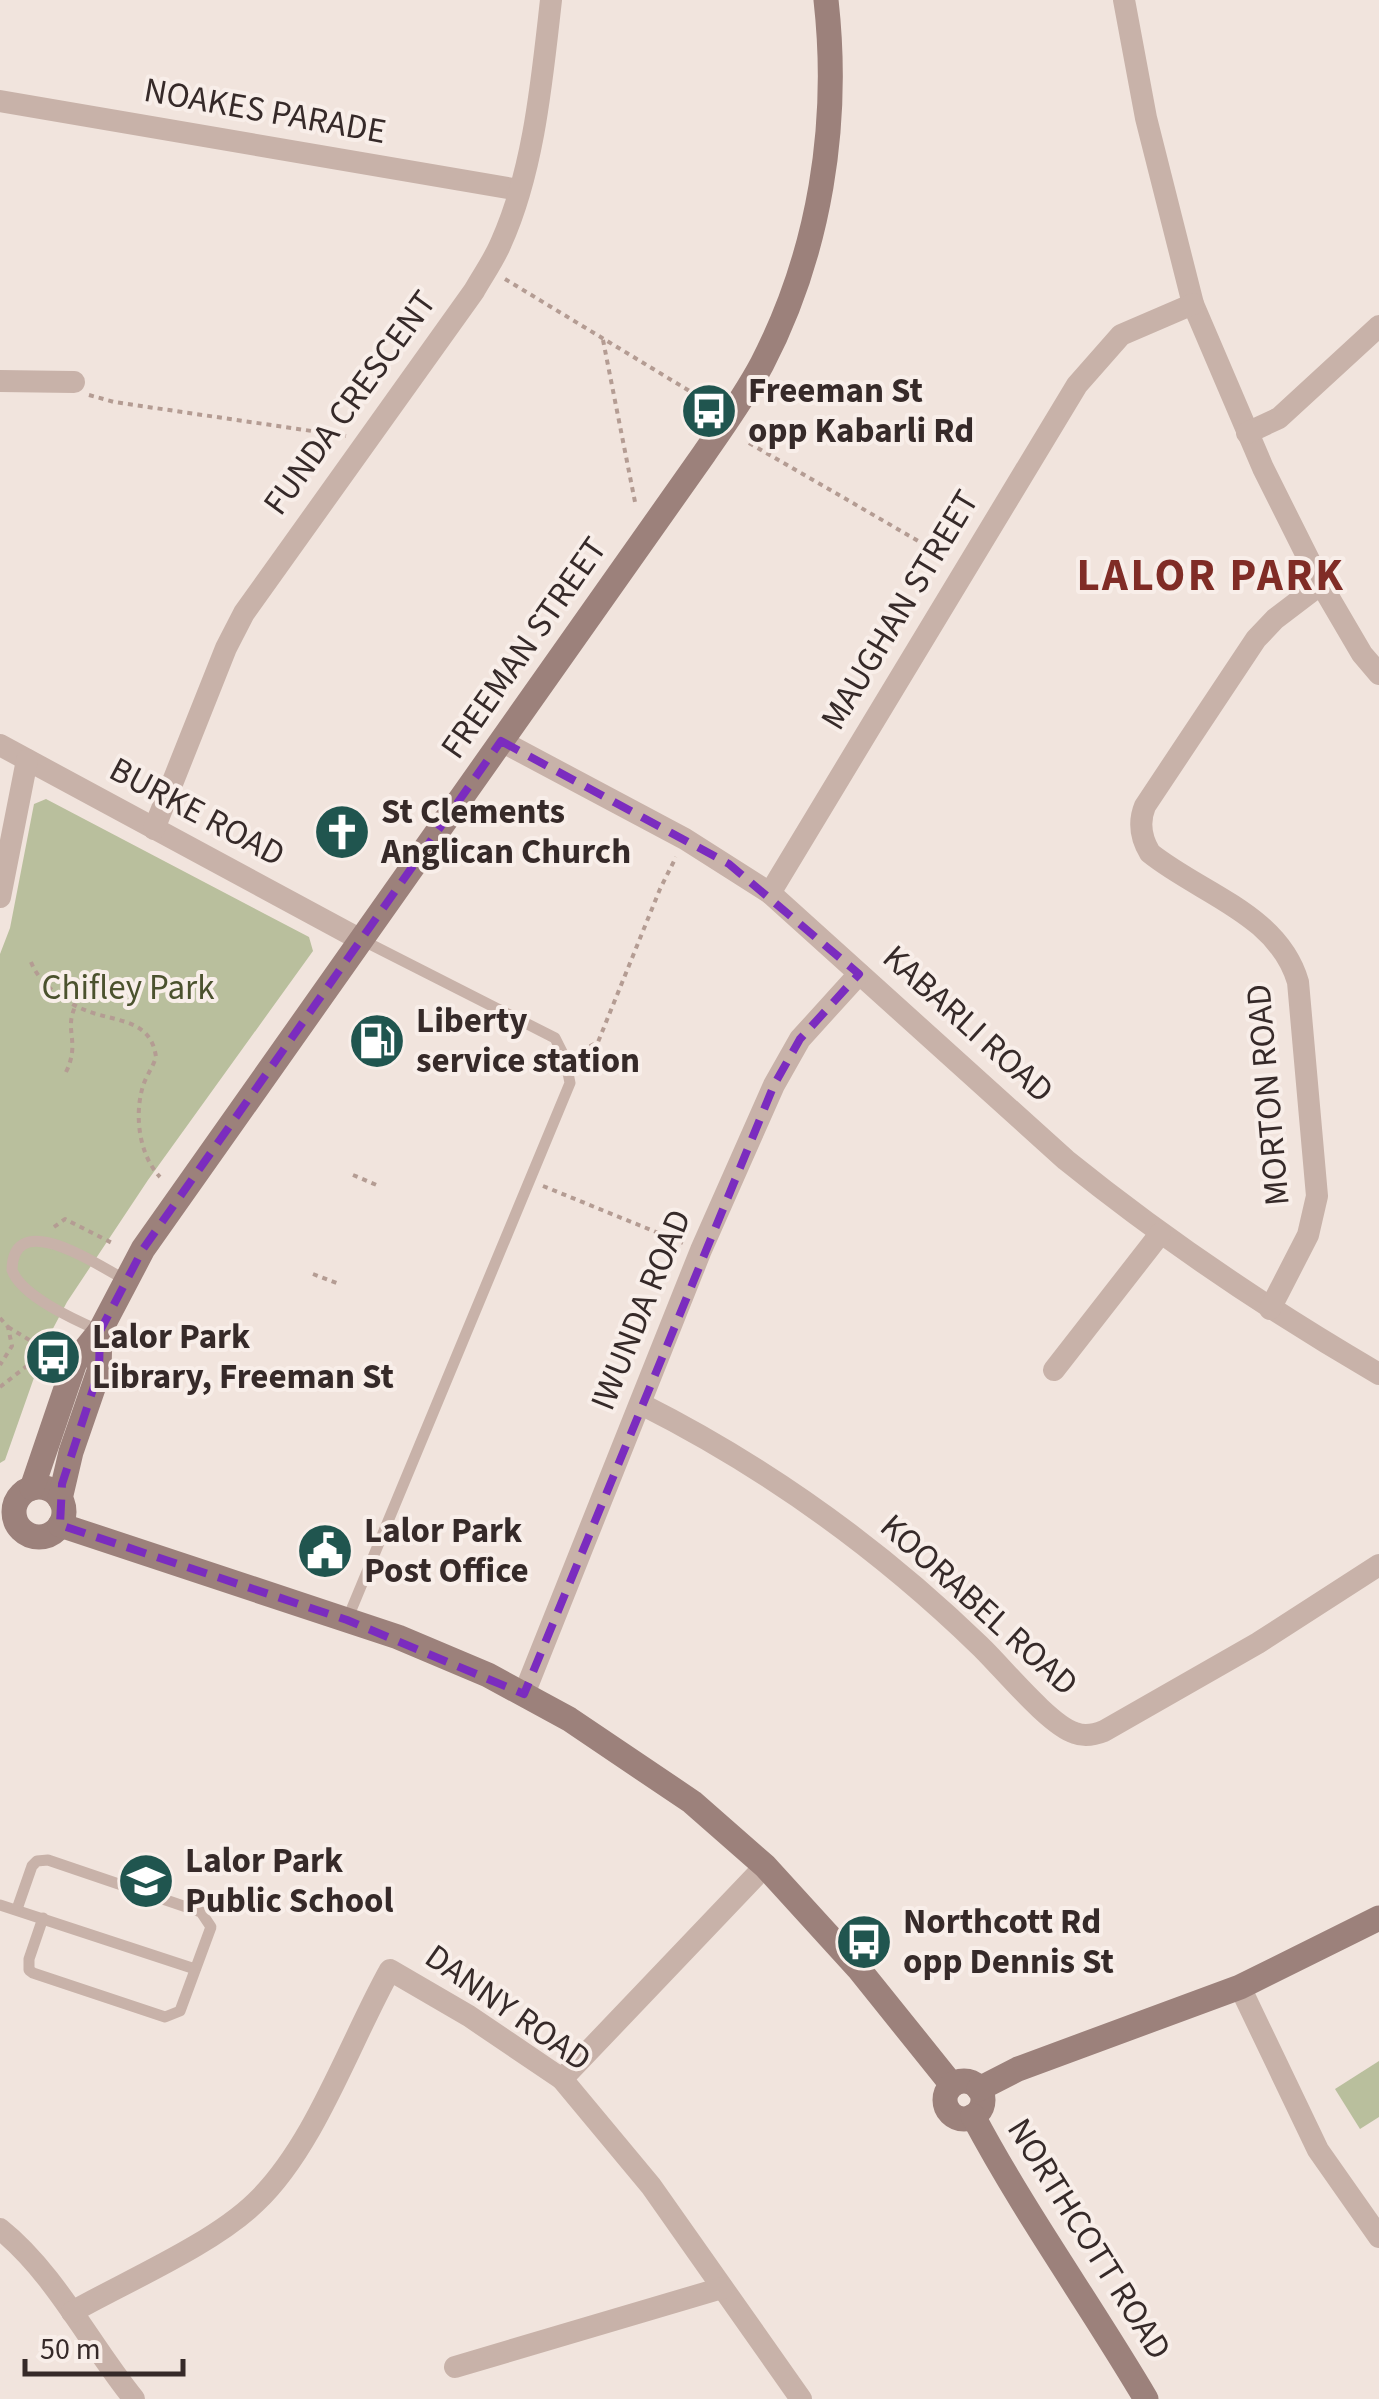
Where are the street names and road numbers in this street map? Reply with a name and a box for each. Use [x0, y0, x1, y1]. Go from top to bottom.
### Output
street label: NOAKES PARADE [140, 65, 390, 157]
street label: FUNDA CRESCENT [251, 280, 449, 526]
street label: MAUGHAN STREET [809, 481, 991, 739]
street label: FREEMAN STREET [429, 527, 619, 769]
street label: BURKE ROAD [100, 745, 294, 879]
street label: KABARLI ROAD [871, 933, 1065, 1115]
street label: MORTON ROAD [1233, 982, 1303, 1208]
street label: IWUNDA ROAD [578, 1202, 704, 1418]
street label: KOORABEL ROAD [869, 1502, 1089, 1708]
street label: DANNY ROAD [415, 1932, 601, 2084]
street label: NORTHCOTT ROAD [995, 2109, 1183, 2369]

